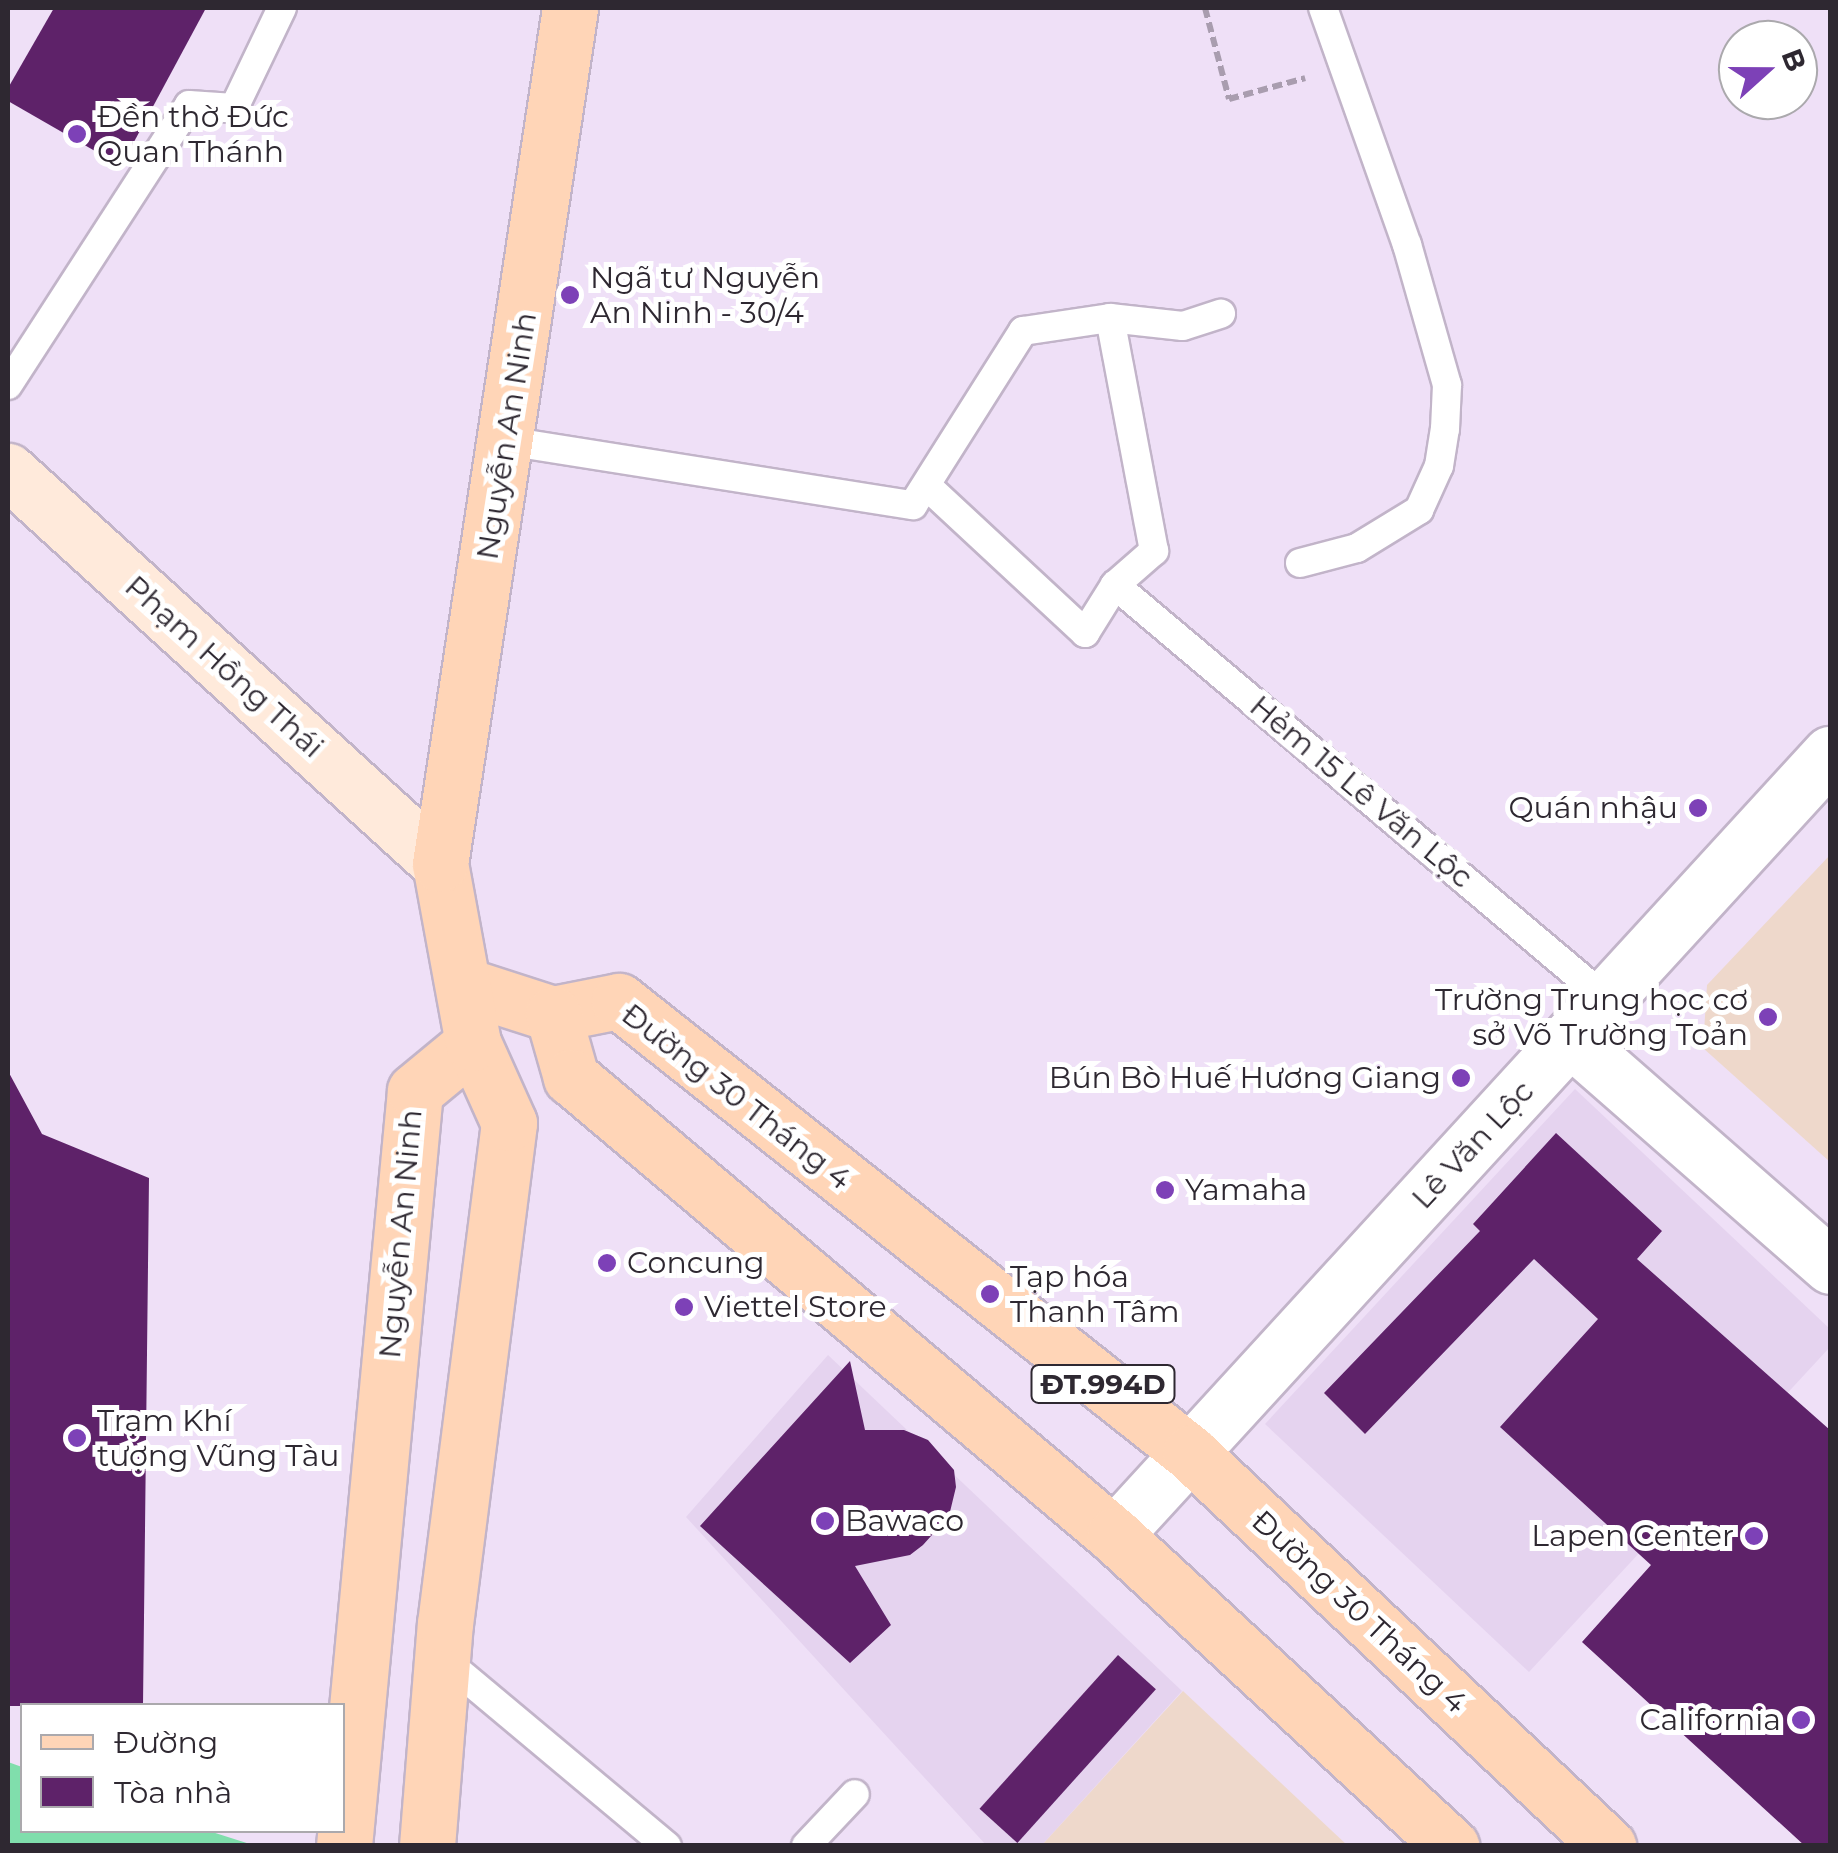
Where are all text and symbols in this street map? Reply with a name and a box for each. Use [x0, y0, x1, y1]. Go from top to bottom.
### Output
north arrow [1718, 20, 1818, 120]
text: B [1774, 44, 1814, 76]
place label: Đền thờ Đức Quan Thánh [97, 99, 289, 170]
marker: Đền thờ Đức Quan Thánh [66, 123, 88, 145]
place label: Ngã tư Nguyễn An Ninh - 30/4 [590, 260, 820, 330]
marker: Ngã tư Nguyễn An Ninh - 30/4 [559, 284, 581, 306]
street label: Nguyễn An Ninh [470, 310, 544, 562]
street label: Phạm Hồng Thái [117, 569, 331, 765]
street label: Hẻm 15 Lê Văn Lộc [1242, 688, 1480, 896]
place label: Quán nhậu [1508, 790, 1678, 826]
marker: Quán nhậu [1687, 797, 1709, 819]
place label: Trường Trung học cơ sở Võ Trường Toản [1435, 982, 1748, 1052]
street label: Đường 30 Tháng 4 [614, 996, 858, 1198]
marker: Trường Trung học cơ sở Võ Trường Toản [1757, 1006, 1779, 1028]
place label: Bún Bò Huế Hương Giang [1049, 1060, 1441, 1096]
marker: Bún Bò Huế Hương Giang [1450, 1067, 1472, 1089]
street label: Lê Văn Lộc [1405, 1074, 1541, 1216]
street label: Nguyễn An Ninh [372, 1108, 430, 1360]
place label: Yamaha [1185, 1172, 1307, 1208]
marker: Yamaha [1154, 1179, 1176, 1201]
place label: Concung [627, 1245, 765, 1281]
marker: Concung [596, 1252, 618, 1274]
place label: Tạp hóa Thanh Tâm [1010, 1259, 1180, 1330]
marker: Tạp hóa Thanh Tâm [979, 1283, 1001, 1305]
place label: Viettel Store [704, 1289, 887, 1325]
marker: Viettel Store [673, 1296, 695, 1318]
road number: ĐT.994D [1028, 1361, 1178, 1407]
place label: Trạm Khí tượng Vũng Tàu [97, 1403, 339, 1474]
marker: Trạm Khí tượng Vũng Tàu [66, 1427, 88, 1449]
place label: Bawaco [845, 1503, 964, 1539]
street label: Đường 30 Tháng 4 [1244, 1503, 1474, 1721]
marker: Bawaco [814, 1510, 836, 1532]
place label: Lapen Center [1531, 1518, 1734, 1554]
marker: Lapen Center [1743, 1525, 1765, 1547]
place label: California [1640, 1702, 1781, 1738]
legend [20, 1703, 345, 1833]
marker: California [1790, 1709, 1812, 1731]
text: Đường [114, 1724, 218, 1761]
text: Tòa nhà [114, 1774, 232, 1811]

